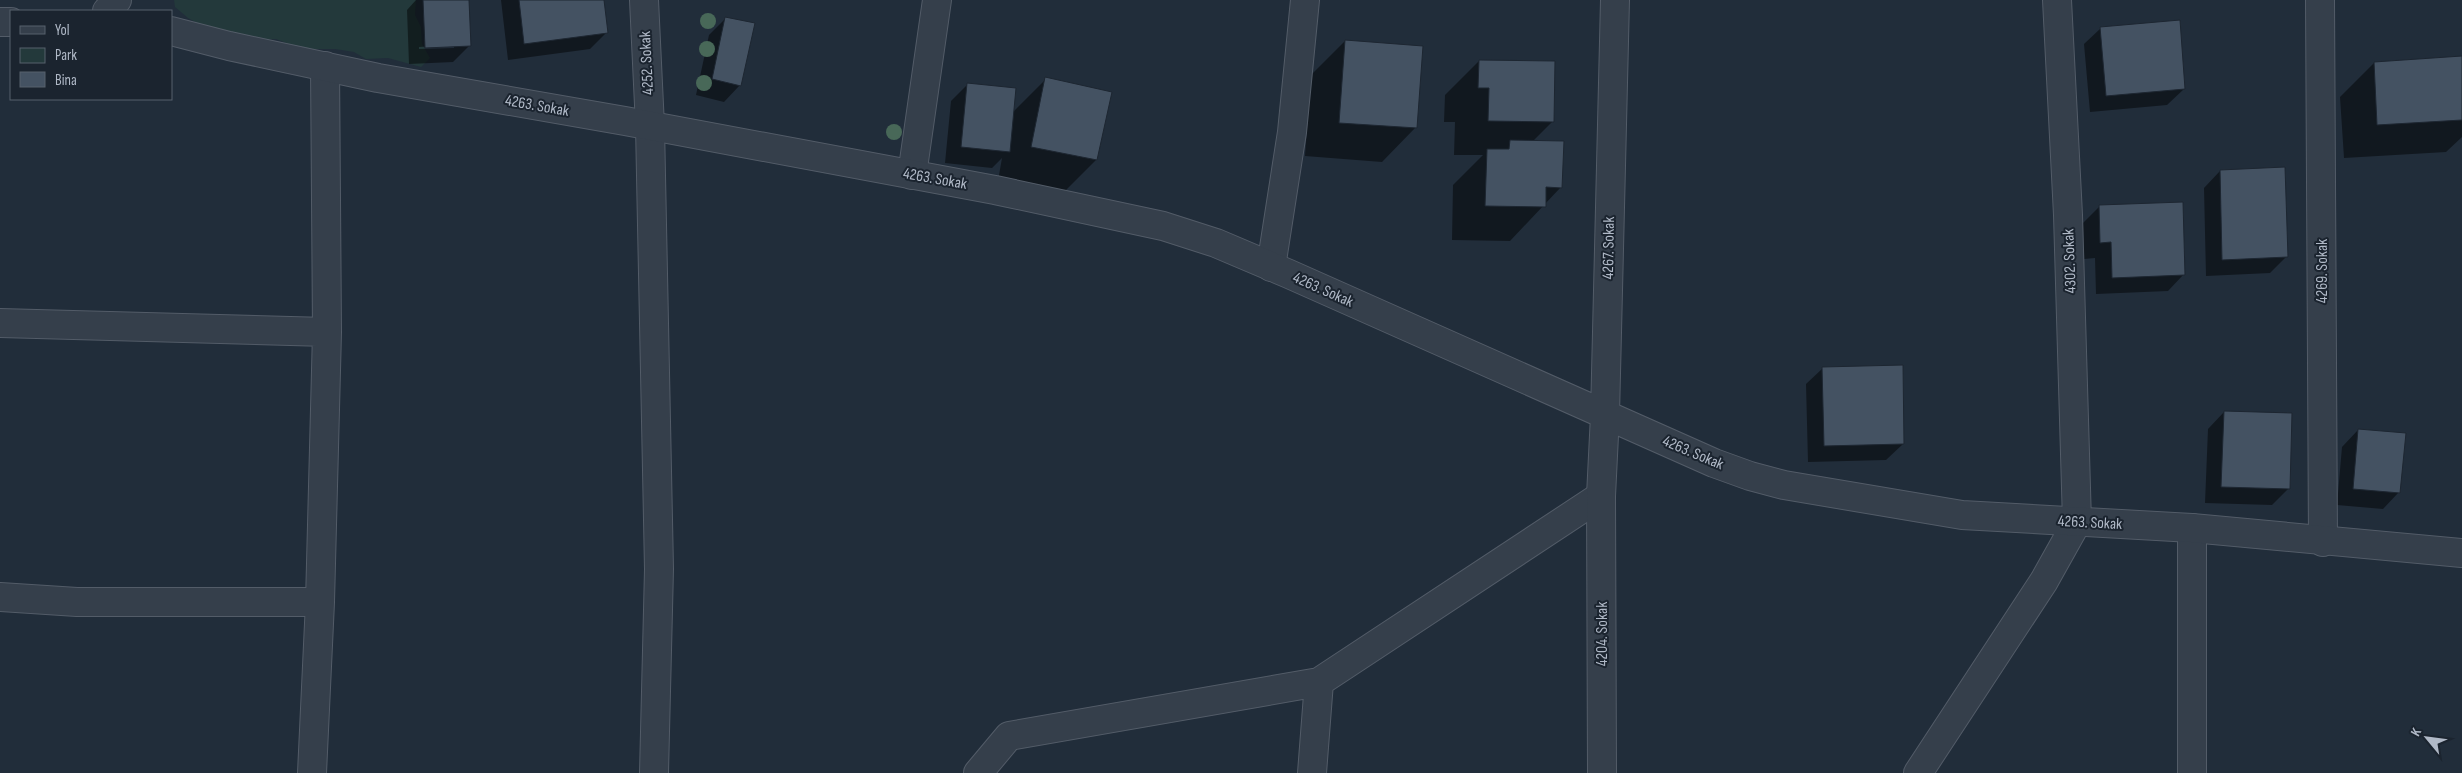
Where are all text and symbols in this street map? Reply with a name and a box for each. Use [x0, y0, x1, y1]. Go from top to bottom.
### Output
legend [10, 10, 172, 100]
text: Yol [55, 21, 70, 40]
street label: 4252. Sokak [636, 31, 658, 95]
text: Park [55, 46, 77, 65]
text: Bina [55, 71, 77, 90]
street label: 4263. Sokak [504, 91, 570, 121]
street label: 4263. Sokak [902, 164, 968, 194]
street label: 4267. Sokak [1599, 216, 1619, 280]
street label: 4302. Sokak [2059, 228, 2081, 294]
street label: 4269. Sokak [2313, 239, 2332, 303]
street label: 4263. Sokak [1290, 268, 1356, 312]
street label: 4263. Sokak [1660, 432, 1726, 474]
street label: 4263. Sokak [2057, 512, 2123, 534]
street label: 4204. Sokak [1593, 602, 1612, 666]
north arrow [2402, 713, 2452, 763]
text: K [2407, 725, 2425, 739]

